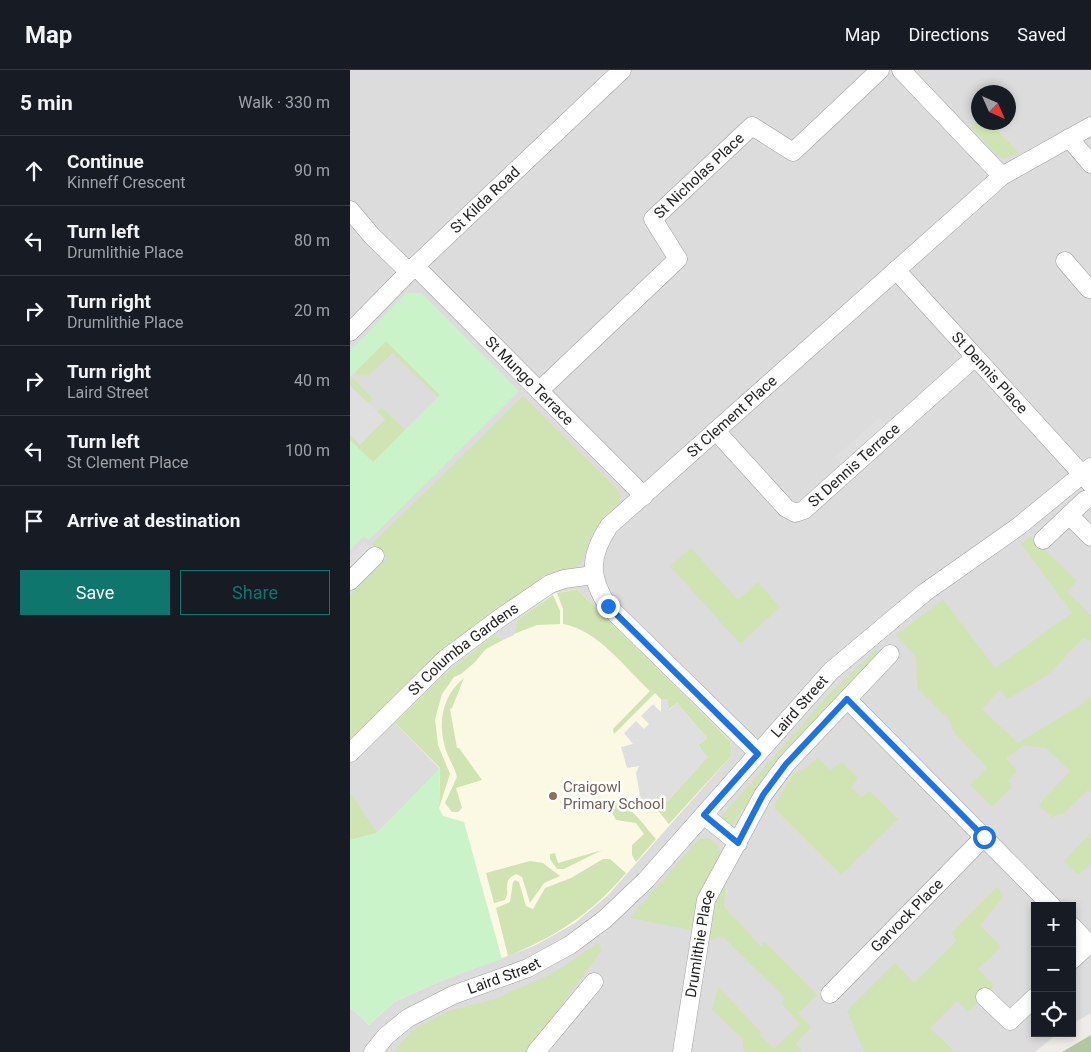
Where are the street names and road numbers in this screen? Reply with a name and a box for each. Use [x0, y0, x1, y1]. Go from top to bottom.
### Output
street label: St Nicholas Place [650, 129, 748, 222]
street label: St Kilda Road [447, 163, 524, 237]
street label: St Dennis Place [948, 328, 1031, 417]
street label: St Mungo Terrace [481, 333, 577, 429]
street label: St Clement Place [683, 372, 781, 461]
street label: St Dennis Terrace [804, 420, 904, 511]
street label: St Columba Gardens [404, 599, 522, 699]
street label: Laird Street [767, 672, 832, 741]
street label: Garvock Place [867, 875, 947, 956]
street label: Drumlithie Place [682, 886, 719, 999]
street label: Laird Street [465, 954, 544, 998]

